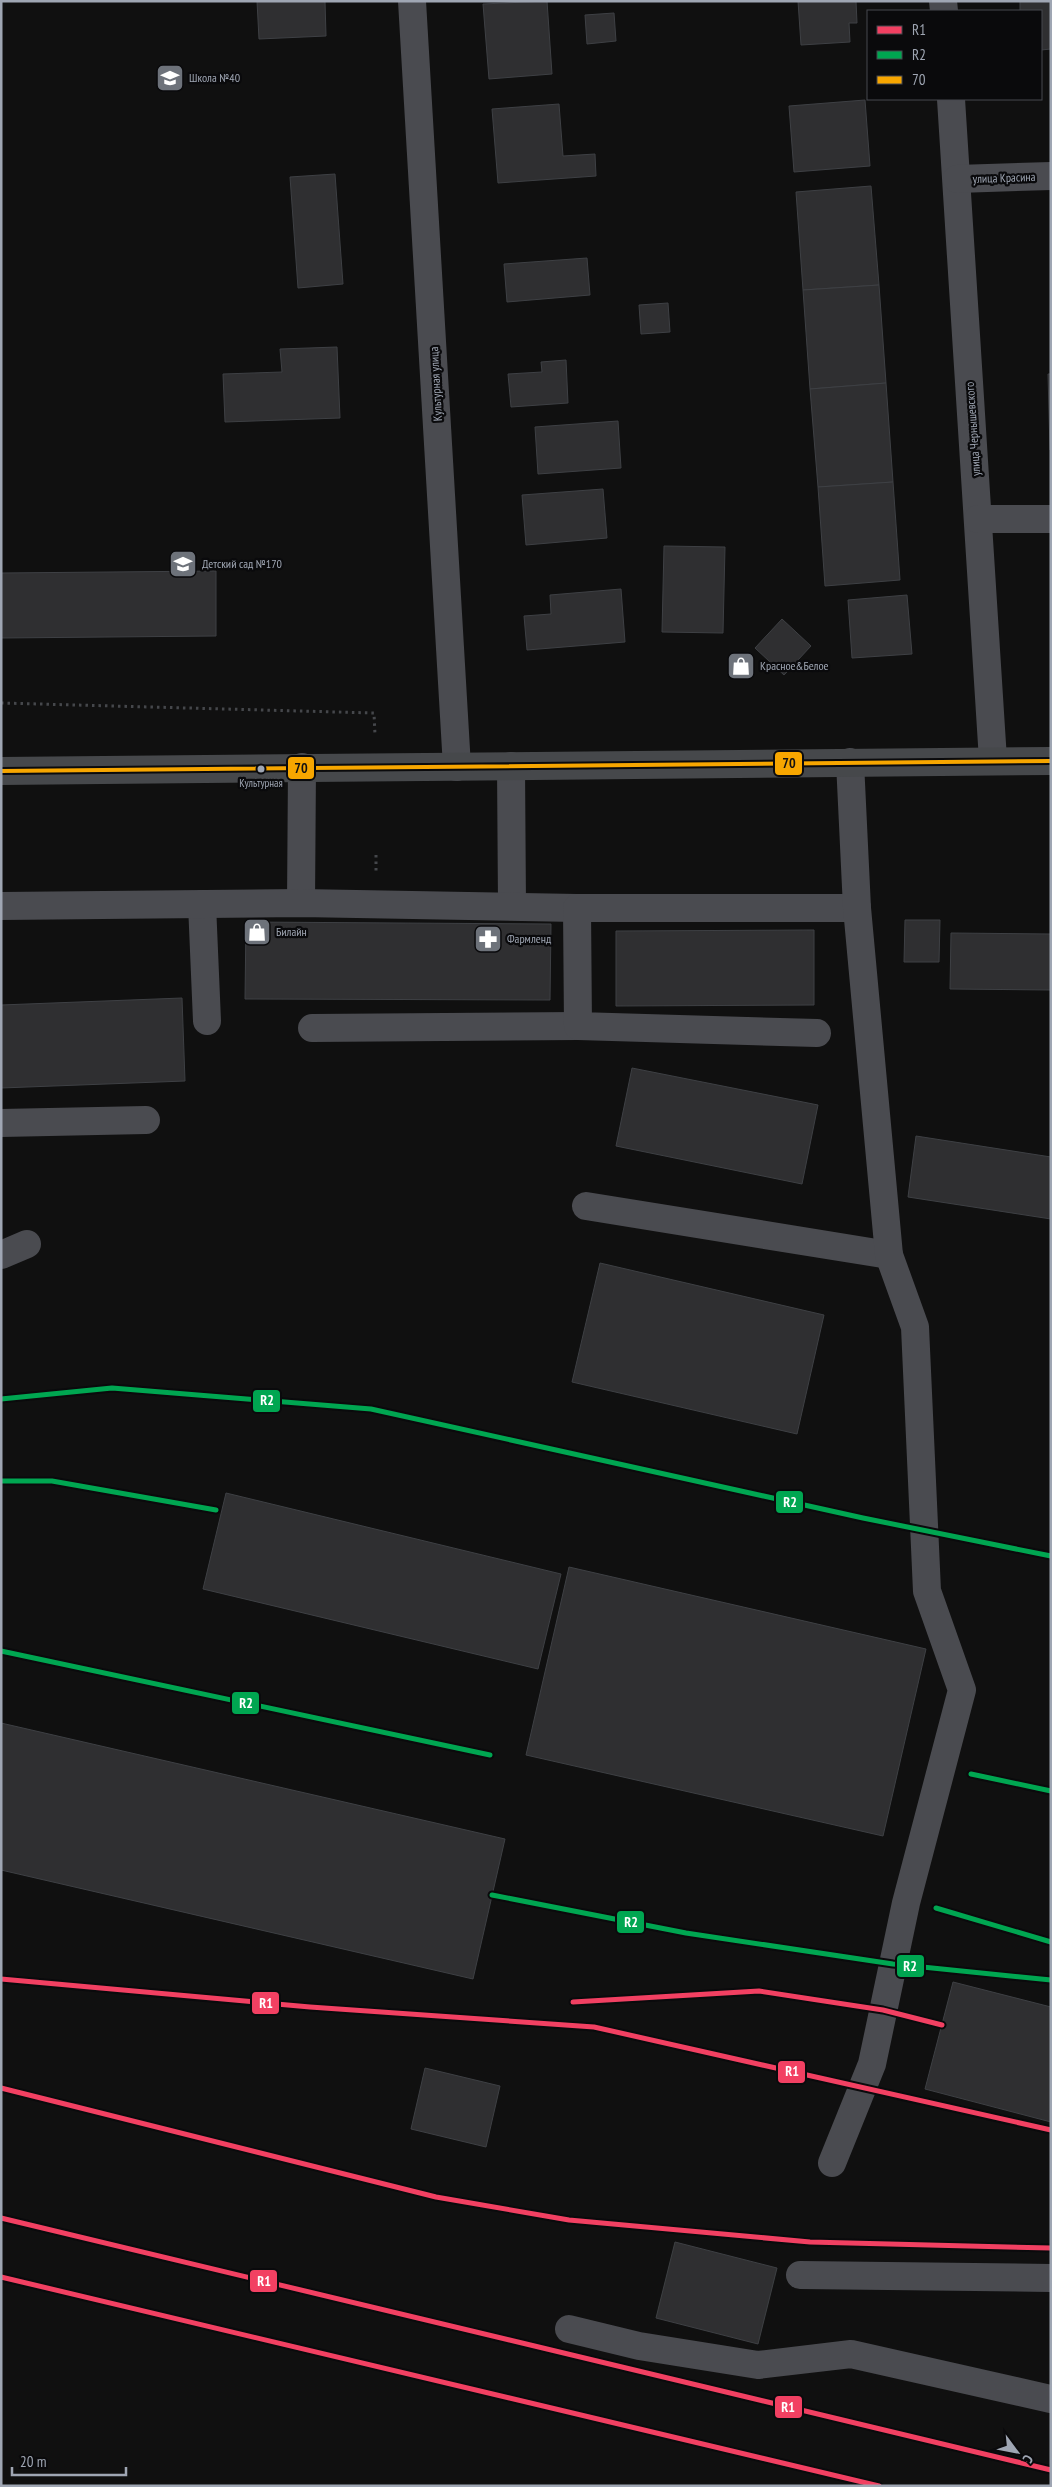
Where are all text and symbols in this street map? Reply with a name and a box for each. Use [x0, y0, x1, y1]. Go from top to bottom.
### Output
legend [867, 10, 1042, 100]
text: R1 [912, 20, 926, 39]
text: R2 [912, 45, 926, 64]
school or university icon: Школа №40 [155, 63, 185, 93]
place label: Школа №40 [189, 70, 240, 85]
text: 70 [912, 70, 926, 89]
street label: улица Красина [972, 169, 1036, 186]
street label: Культурная улица [426, 346, 445, 422]
street label: улица Чернышевского [962, 381, 983, 477]
school or university icon: Детский сад №170 [168, 549, 198, 579]
place label: Детский сад №170 [202, 556, 282, 571]
shop icon: Красное&Белое [726, 651, 756, 681]
place label: Красное&Белое [760, 658, 829, 673]
line badge: 70 [774, 751, 803, 776]
text: 70 [782, 754, 796, 772]
line badge: 70 [287, 756, 315, 780]
text: 70 [294, 759, 308, 777]
marker: Культурная [256, 764, 266, 774]
place label: Культурная [239, 776, 283, 790]
shop icon: Билайн [242, 917, 272, 947]
place label: Билайн [276, 924, 307, 939]
pharmacy icon: Фармленд [473, 924, 503, 954]
place label: Фармленд [507, 931, 552, 946]
line badge: R2 [252, 1389, 281, 1413]
text: R2 [260, 1391, 274, 1409]
line badge: R2 [775, 1490, 804, 1514]
text: R2 [783, 1493, 797, 1511]
line badge: R2 [231, 1691, 260, 1715]
text: R2 [239, 1694, 253, 1712]
line badge: R2 [616, 1910, 645, 1934]
text: R2 [624, 1913, 638, 1931]
line badge: R2 [896, 1954, 925, 1978]
text: R2 [903, 1957, 917, 1975]
line badge: R1 [251, 1991, 280, 2015]
text: R1 [259, 1994, 273, 2012]
line badge: R1 [777, 2060, 806, 2084]
text: R1 [785, 2062, 799, 2080]
line badge: R1 [249, 2269, 278, 2293]
text: R1 [257, 2272, 271, 2290]
line badge: R1 [774, 2395, 803, 2419]
text: R1 [781, 2398, 795, 2416]
north arrow [992, 2427, 1042, 2477]
scale bar [12, 2444, 126, 2476]
text: С [1018, 2451, 1037, 2467]
text: 20 m [20, 2452, 46, 2471]

